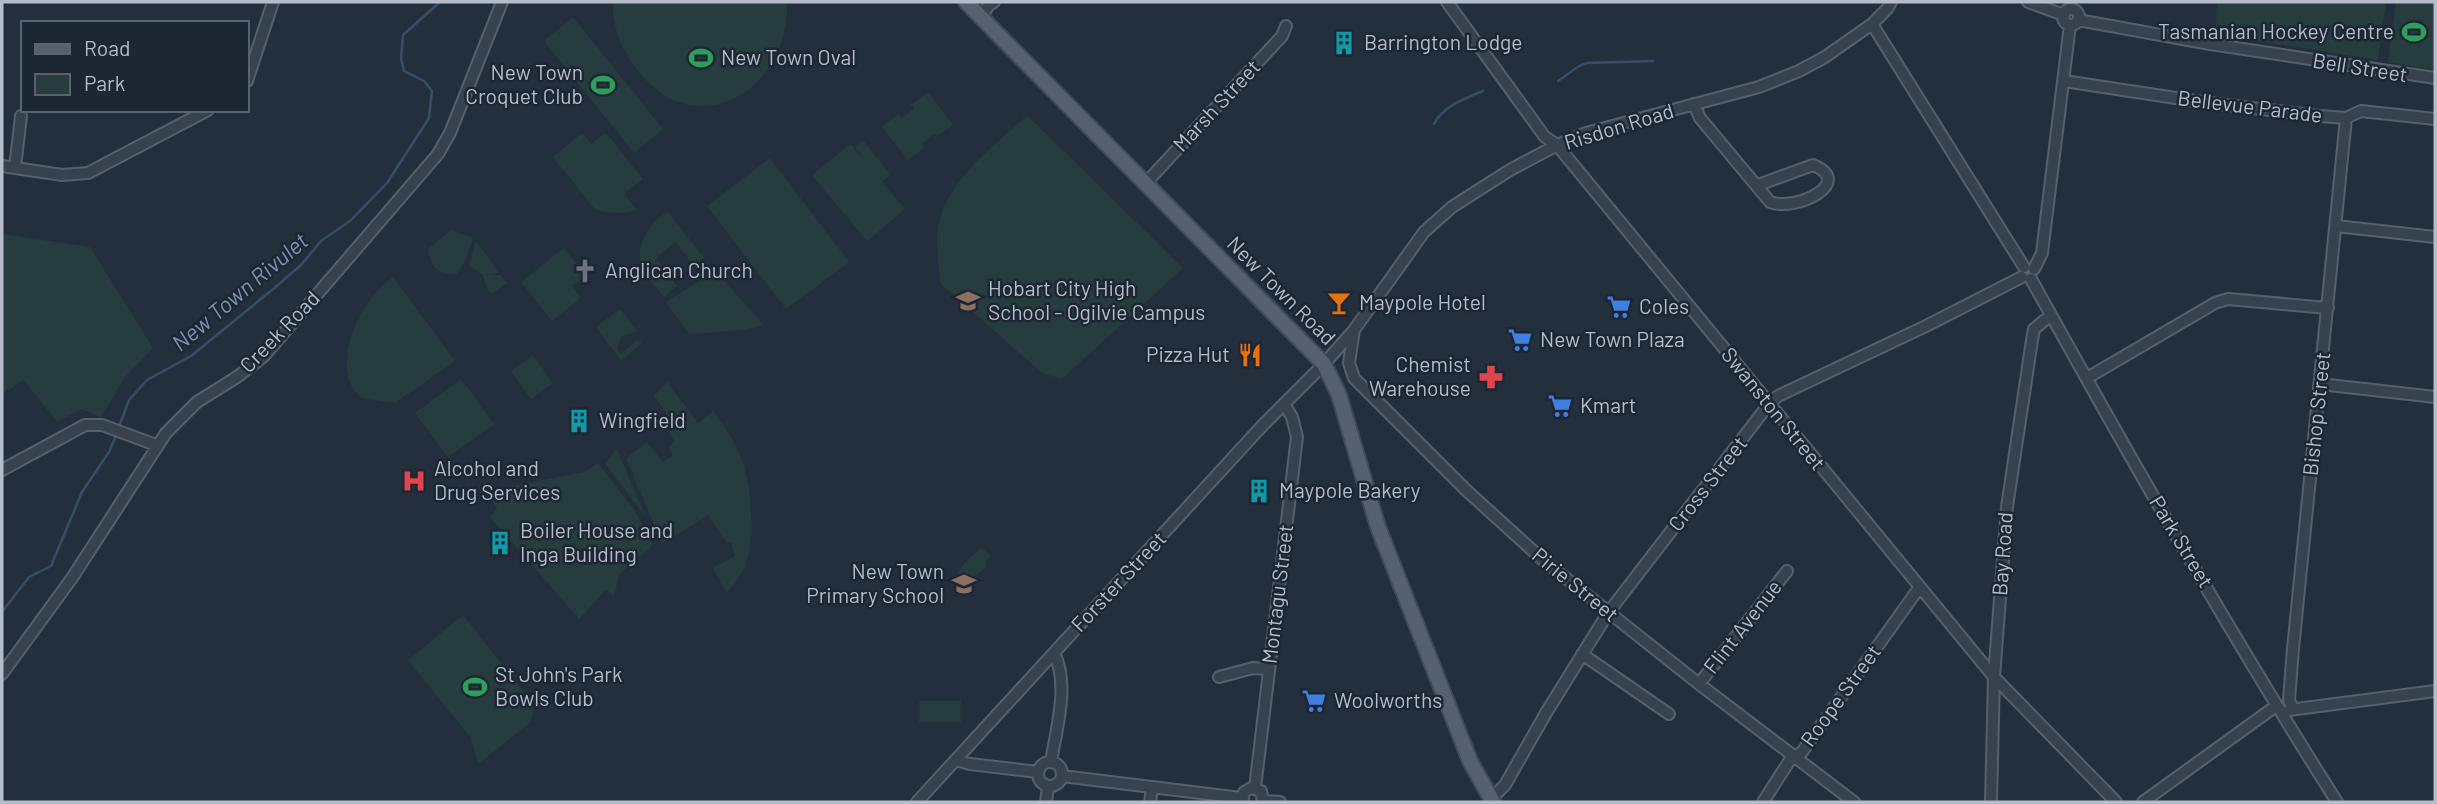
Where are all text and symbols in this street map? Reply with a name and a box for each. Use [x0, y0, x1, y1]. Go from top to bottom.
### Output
place label: Tasmanian Hockey Centre [2158, 18, 2394, 43]
sports icon: Tasmanian Hockey Centre [2400, 18, 2428, 46]
legend [21, 21, 248, 112]
building icon: Barrington Lodge [1330, 29, 1358, 57]
place label: Barrington Lodge [1364, 29, 1523, 54]
text: Road [84, 35, 130, 60]
sports icon: New Town Oval [687, 44, 715, 72]
place label: New Town Oval [721, 44, 856, 69]
street label: Bell Street [2311, 47, 2409, 86]
street label: Marsh Street [1167, 54, 1265, 156]
place label: New Town Croquet Club [465, 59, 583, 108]
text: Park [84, 70, 125, 95]
sports icon: New Town Croquet Club [589, 71, 617, 99]
street label: Bellevue Parade [2176, 84, 2324, 127]
street label: Risdon Road [1561, 97, 1676, 154]
water label: New Town Rivulet [165, 226, 313, 356]
street label: New Town Road [1223, 231, 1341, 349]
church icon: Anglican Church [571, 257, 599, 285]
place label: Anglican Church [605, 257, 753, 282]
place label: Hobart City High School - Ogilvie Campus [988, 275, 1205, 324]
street label: Creek Road [234, 285, 324, 377]
school or university icon: Hobart City High School - Ogilvie Campus [954, 287, 982, 315]
bar icon: Maypole Hotel [1325, 289, 1353, 317]
place label: Maypole Hotel [1359, 289, 1486, 314]
supermarket icon: Coles [1605, 293, 1633, 321]
place label: Coles [1639, 293, 1689, 318]
supermarket icon: New Town Plaza [1506, 326, 1534, 354]
place label: New Town Plaza [1540, 326, 1685, 351]
place label: Pizza Hut [1146, 341, 1230, 366]
restaurant icon: Pizza Hut [1236, 341, 1264, 369]
street label: Swanston Street [1717, 342, 1831, 475]
place label: Chemist Warehouse [1369, 351, 1471, 400]
street label: Bishop Street [2297, 351, 2334, 477]
pharmacy icon: Chemist Warehouse [1477, 363, 1505, 391]
supermarket icon: Kmart [1546, 392, 1574, 420]
place label: Kmart [1580, 392, 1637, 417]
building icon: Wingfield [565, 407, 593, 435]
place label: Wingfield [599, 407, 686, 432]
street label: Cross Street [1662, 431, 1752, 535]
place label: Alcohol and Drug Services [434, 455, 560, 504]
hospital icon: Alcohol and Drug Services [400, 467, 428, 495]
building icon: Maypole Bakery [1245, 477, 1273, 505]
place label: Maypole Bakery [1279, 477, 1421, 502]
street label: Park Street [2145, 491, 2219, 592]
street label: Bay Road [1986, 511, 2017, 597]
place label: Boiler House and Inga Building [520, 517, 673, 566]
street label: Montagu Street [1256, 523, 1297, 665]
street label: Forster Street [1065, 526, 1171, 636]
building icon: Boiler House and Inga Building [486, 529, 514, 557]
street label: Pirie Street [1528, 542, 1624, 626]
place label: New Town Primary School [806, 558, 944, 607]
school or university icon: New Town Primary School [950, 570, 978, 598]
street label: Flint Avenue [1697, 574, 1786, 678]
street label: Roope Street [1794, 639, 1885, 751]
place label: St John's Park Bowls Club [495, 661, 622, 710]
sports icon: St John's Park Bowls Club [461, 673, 489, 701]
supermarket icon: Woolworths [1300, 687, 1328, 715]
place label: Woolworths [1334, 687, 1442, 712]

